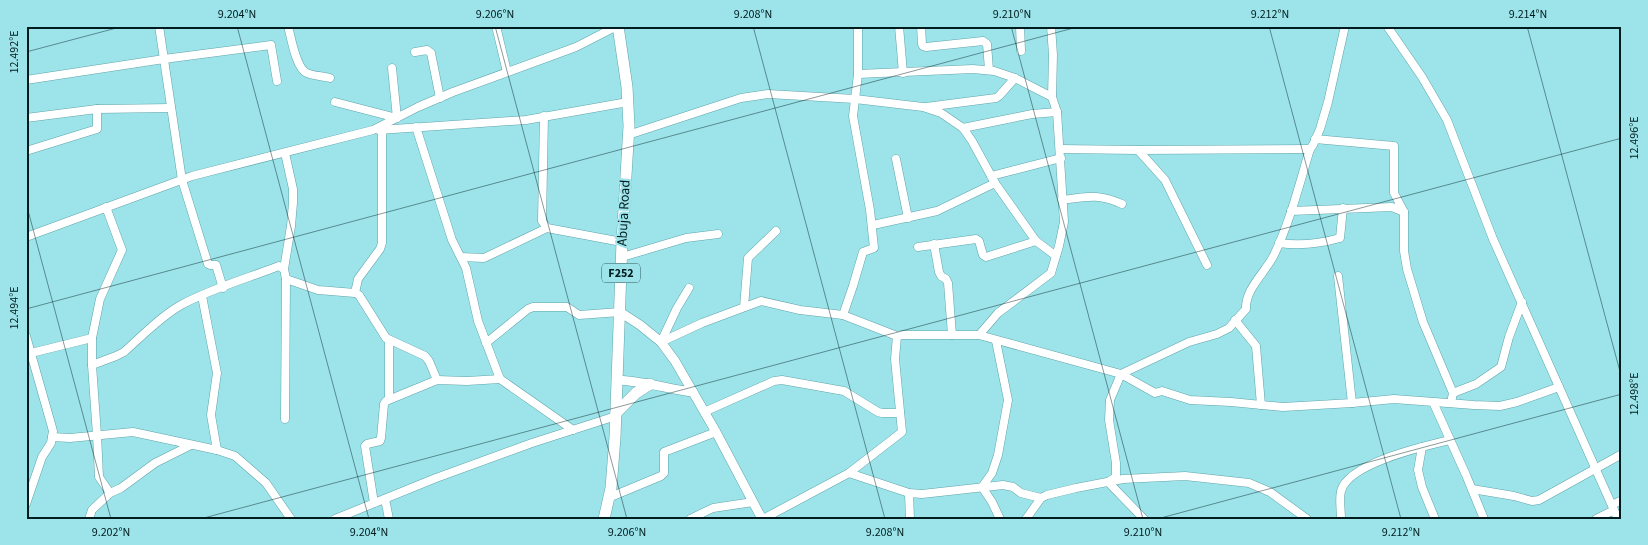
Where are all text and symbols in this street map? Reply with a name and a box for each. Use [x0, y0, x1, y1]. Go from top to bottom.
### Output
text: 9.204°N [218, 6, 256, 23]
text: 9.206°N [476, 6, 514, 23]
text: 9.208°N [734, 6, 772, 23]
text: 9.210°N [993, 6, 1031, 23]
text: 9.212°N [1251, 6, 1289, 23]
text: 9.214°N [1509, 6, 1547, 23]
text: 12.492°E [6, 30, 23, 74]
text: 12.496°E [1626, 116, 1643, 160]
street label: Abuja Road [612, 179, 636, 247]
road number: F252 [602, 264, 640, 282]
text: 12.494°E [6, 286, 23, 330]
text: 12.498°E [1626, 372, 1643, 416]
text: 9.202°N [92, 524, 130, 541]
text: 9.204°N [350, 524, 388, 541]
text: 9.206°N [608, 524, 646, 541]
text: 9.208°N [866, 524, 904, 541]
text: 9.210°N [1124, 524, 1162, 541]
text: 9.212°N [1382, 524, 1420, 541]

